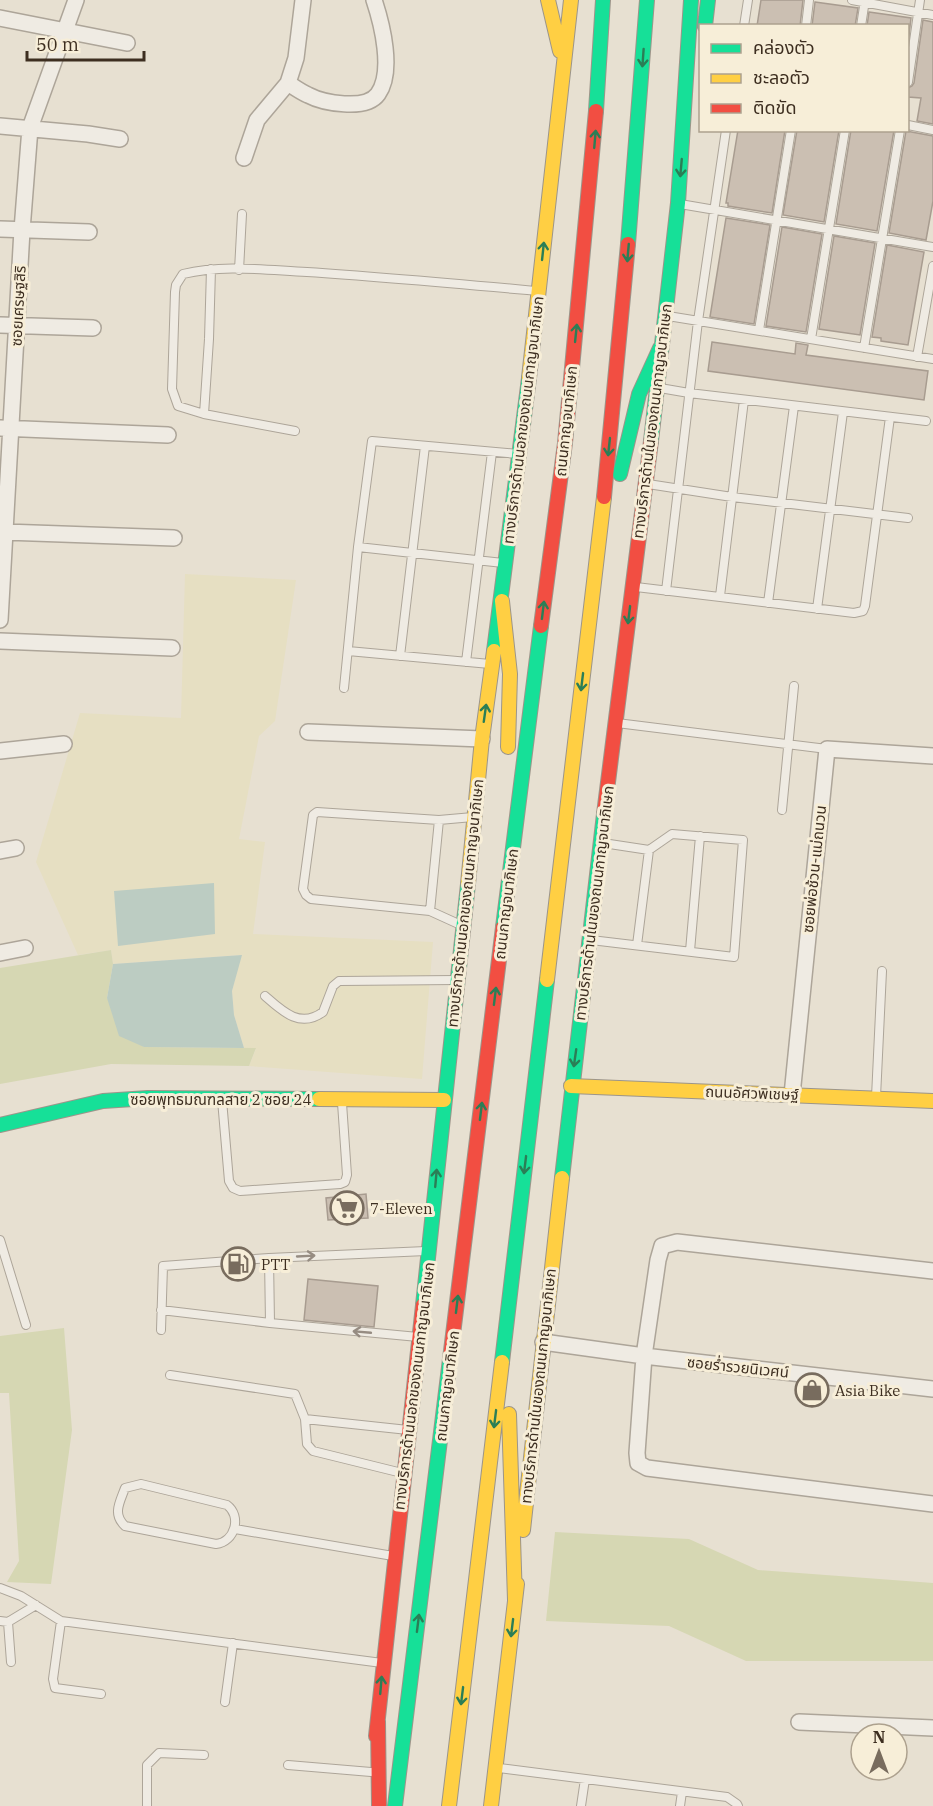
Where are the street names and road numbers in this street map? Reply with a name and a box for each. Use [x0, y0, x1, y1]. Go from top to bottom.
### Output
street label: ซอยเศรษฐสิริ [6, 265, 30, 347]
street label: ทางบริการด้านนอกของถนนกาญจนาภิเษก [498, 295, 548, 545]
street label: ทางบริการด้านในของถนนกาญจนาภิเษก [628, 303, 676, 539]
street label: ถนนกาญจนาภิเษก [551, 365, 581, 477]
street label: ทางบริการด้านนอกของถนนกาญจนาภิเษก [443, 778, 487, 1028]
street label: ทางบริการด้านในของถนนกาญจนาภิเษก [570, 785, 618, 1021]
street label: ซอยพ่อช้วน-แม่ถนวน [798, 804, 830, 934]
street label: ถนนกาญจนาภิเษก [490, 848, 522, 960]
street label: ถนนอัศวพิเชษฐ์ [705, 1082, 799, 1104]
street label: ซอยพุทธมณฑลสาย 2 ซอย 24 [130, 1090, 312, 1109]
street label: ทางบริการด้านนอกของถนนกาญจนาภิเษก [389, 1261, 439, 1511]
street label: ทางบริการด้านในของถนนกาญจนาภิเษก [516, 1268, 560, 1504]
street label: ถนนกาญจนาภิเษก [431, 1330, 463, 1442]
street label: ซอยร่ำรวยนิเวศน์ [686, 1351, 790, 1382]

